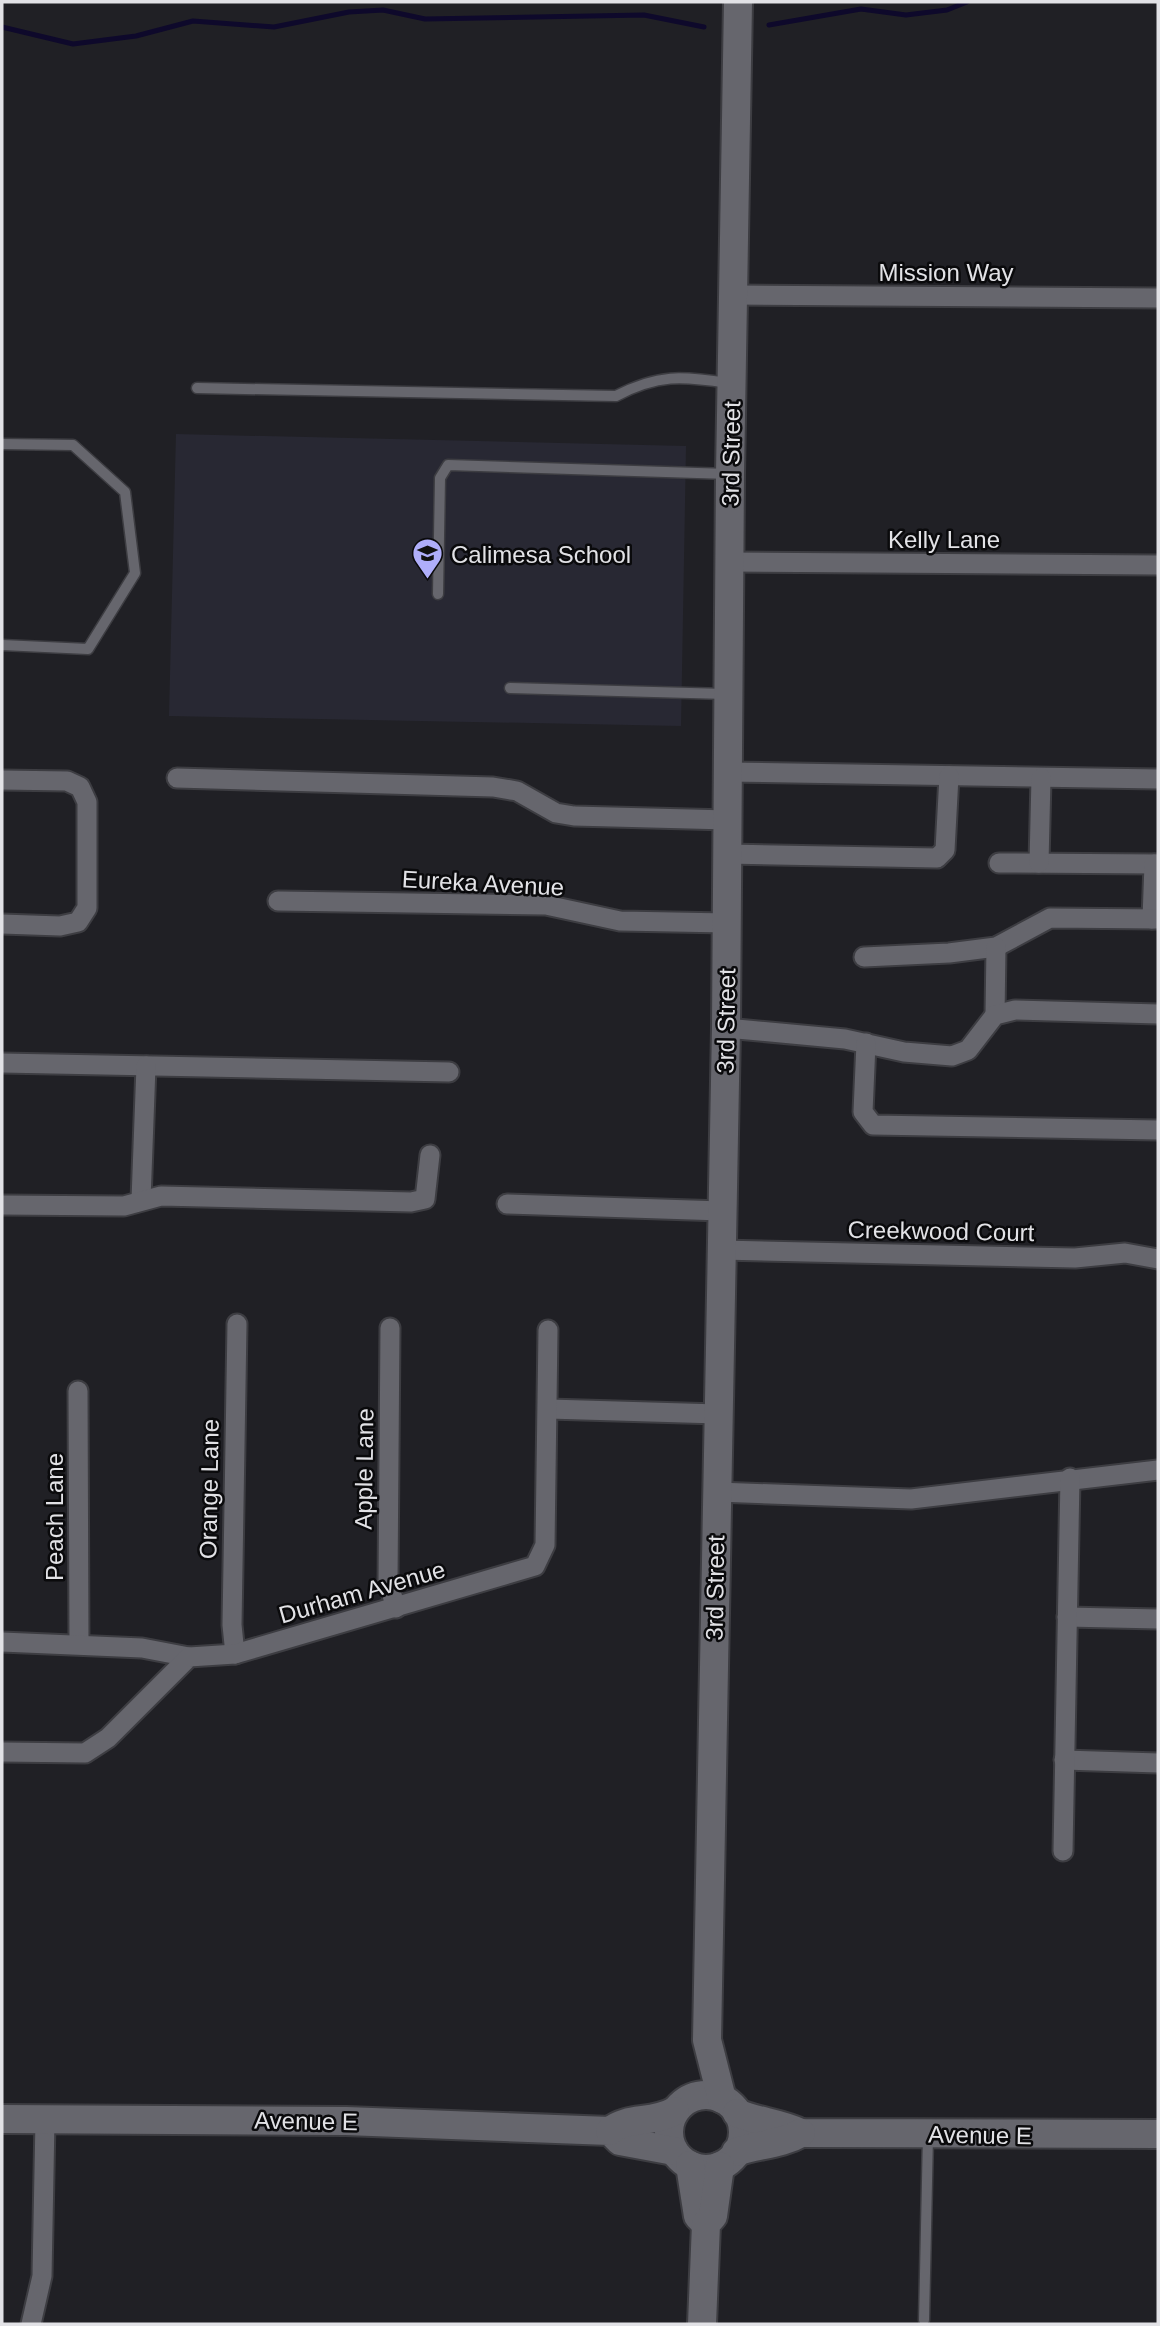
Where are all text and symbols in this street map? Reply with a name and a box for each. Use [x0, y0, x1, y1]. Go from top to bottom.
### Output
street label: Mission Way [878, 259, 1014, 286]
street label: 3rd Street [717, 401, 745, 507]
street label: Kelly Lane [888, 526, 1000, 553]
school or university icon: Calimesa School [411, 537, 445, 581]
place label: Calimesa School [451, 541, 631, 568]
street label: Eureka Avenue [401, 865, 565, 901]
street label: 3rd Street [712, 968, 740, 1074]
street label: Creekwood Court [847, 1216, 1035, 1246]
street label: Apple Lane [349, 1408, 379, 1530]
street label: Orange Lane [194, 1419, 224, 1559]
street label: Peach Lane [41, 1453, 68, 1581]
street label: 3rd Street [701, 1535, 729, 1641]
street label: Durham Avenue [276, 1555, 448, 1629]
street label: Avenue E [254, 2107, 358, 2135]
street label: Avenue E [928, 2121, 1032, 2149]

